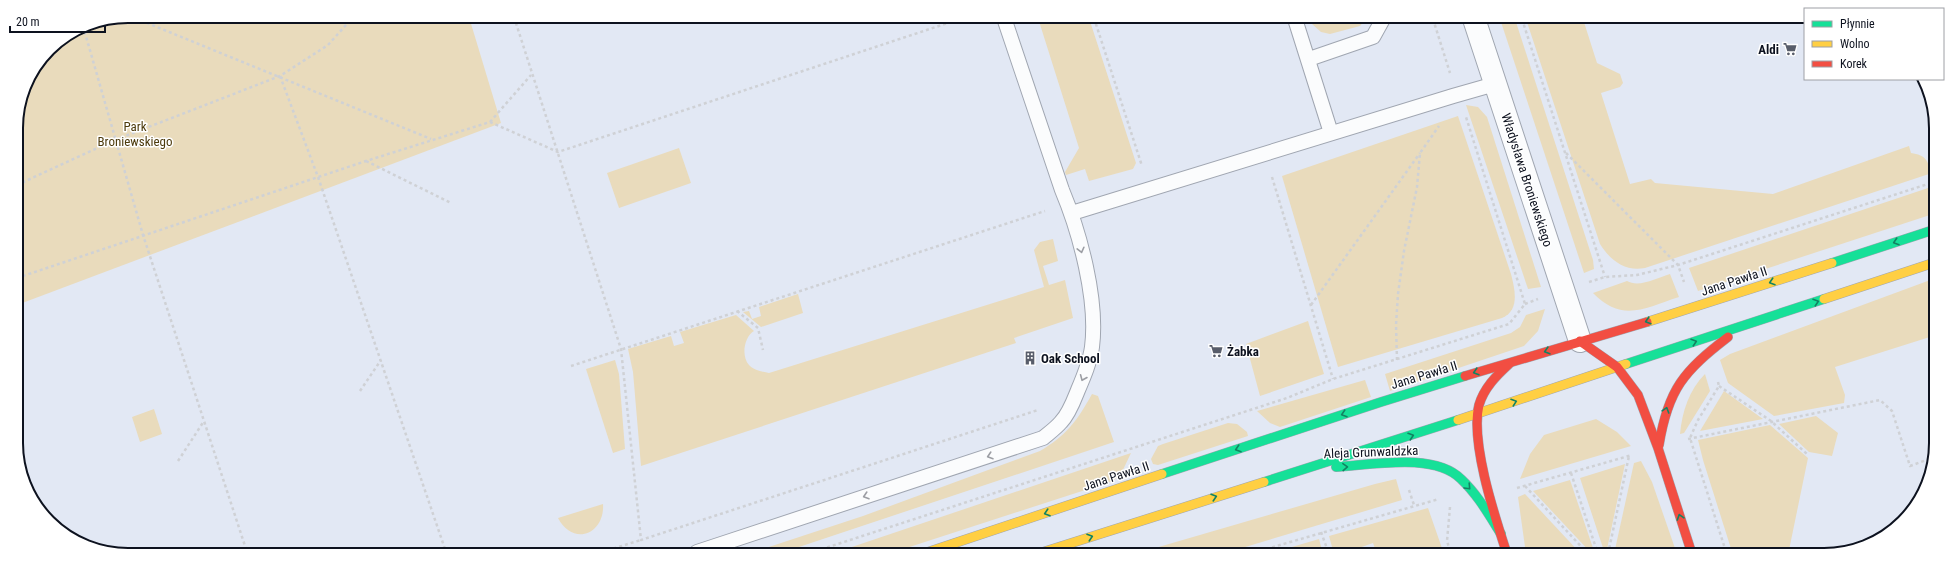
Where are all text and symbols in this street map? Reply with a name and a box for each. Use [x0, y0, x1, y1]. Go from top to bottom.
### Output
scale bar [10, 8, 105, 34]
legend [1804, 8, 1944, 80]
text: 20 m [16, 15, 40, 29]
text: Płynnie [1840, 17, 1875, 31]
text: Wolno [1840, 37, 1870, 51]
supermarket icon: Aldi [1782, 41, 1798, 57]
place label: Aldi [1758, 42, 1779, 57]
text: Korek [1840, 57, 1868, 71]
street label: Władysława Broniewskiego [1498, 111, 1556, 249]
park label: Park Broniewskiego [97, 119, 173, 149]
one-way arrow [1893, 237, 1900, 246]
one-way arrow [1076, 247, 1084, 254]
street label: Jana Pawła II [1699, 263, 1769, 299]
one-way arrow [1769, 277, 1776, 286]
one-way arrow [1813, 298, 1820, 307]
one-way arrow [1645, 316, 1652, 325]
one-way arrow [1690, 338, 1697, 347]
supermarket icon: Żabka [1208, 343, 1224, 359]
place label: Żabka [1227, 344, 1259, 359]
one-way arrow [1543, 346, 1550, 355]
building icon: Oak School [1022, 350, 1038, 366]
place label: Oak School [1041, 351, 1100, 366]
street label: Jana Pawła II [1389, 358, 1459, 392]
one-way arrow [1473, 367, 1480, 376]
one-way arrow [1080, 374, 1088, 381]
one-way arrow [1511, 398, 1518, 406]
one-way arrow [1661, 406, 1670, 413]
one-way arrow [1341, 409, 1348, 418]
one-way arrow [1407, 432, 1414, 441]
street label: Aleja Grunwaldzka [1323, 443, 1419, 461]
one-way arrow [1234, 445, 1241, 453]
one-way arrow [986, 451, 993, 459]
street label: Jana Pawła II [1081, 458, 1151, 494]
one-way arrow [1342, 462, 1348, 471]
one-way arrow [1463, 482, 1471, 490]
one-way arrow [863, 492, 870, 500]
one-way arrow [1210, 494, 1217, 502]
one-way arrow [1043, 508, 1050, 516]
one-way arrow [1676, 514, 1685, 521]
one-way arrow [1086, 533, 1093, 542]

